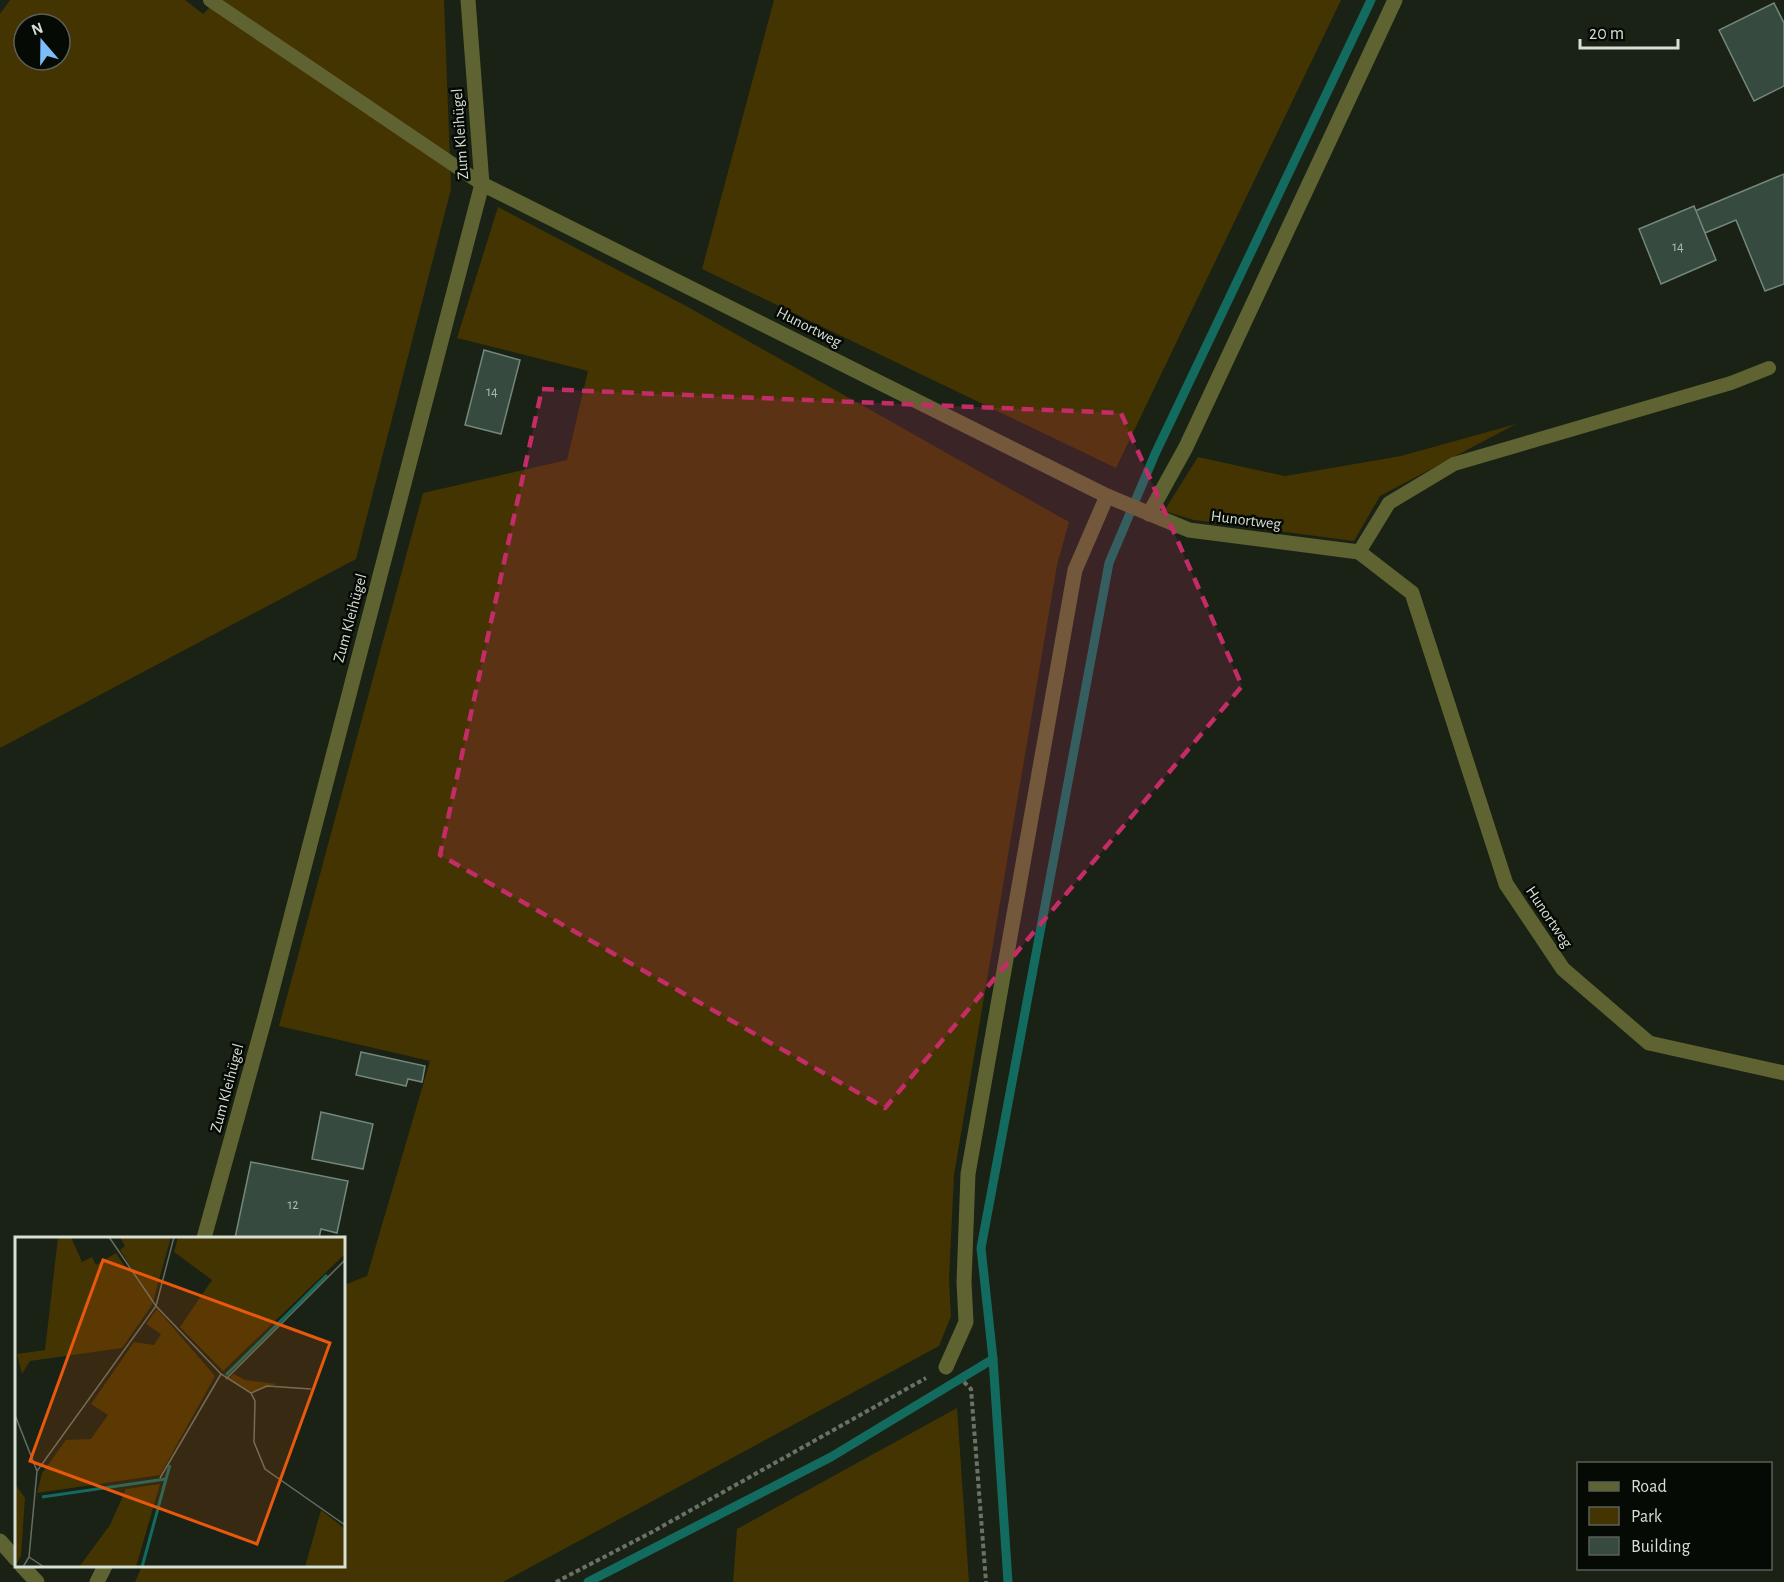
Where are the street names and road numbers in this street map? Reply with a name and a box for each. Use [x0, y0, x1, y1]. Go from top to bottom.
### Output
street label: Zum Kleihügel [449, 88, 471, 180]
street label: Hunortweg [774, 304, 844, 350]
street label: Hunortweg [1210, 508, 1282, 532]
street label: Zum Kleihügel [330, 572, 370, 664]
street label: Hunortweg [1523, 883, 1575, 951]
street label: Zum Kleihügel [207, 1042, 247, 1134]

